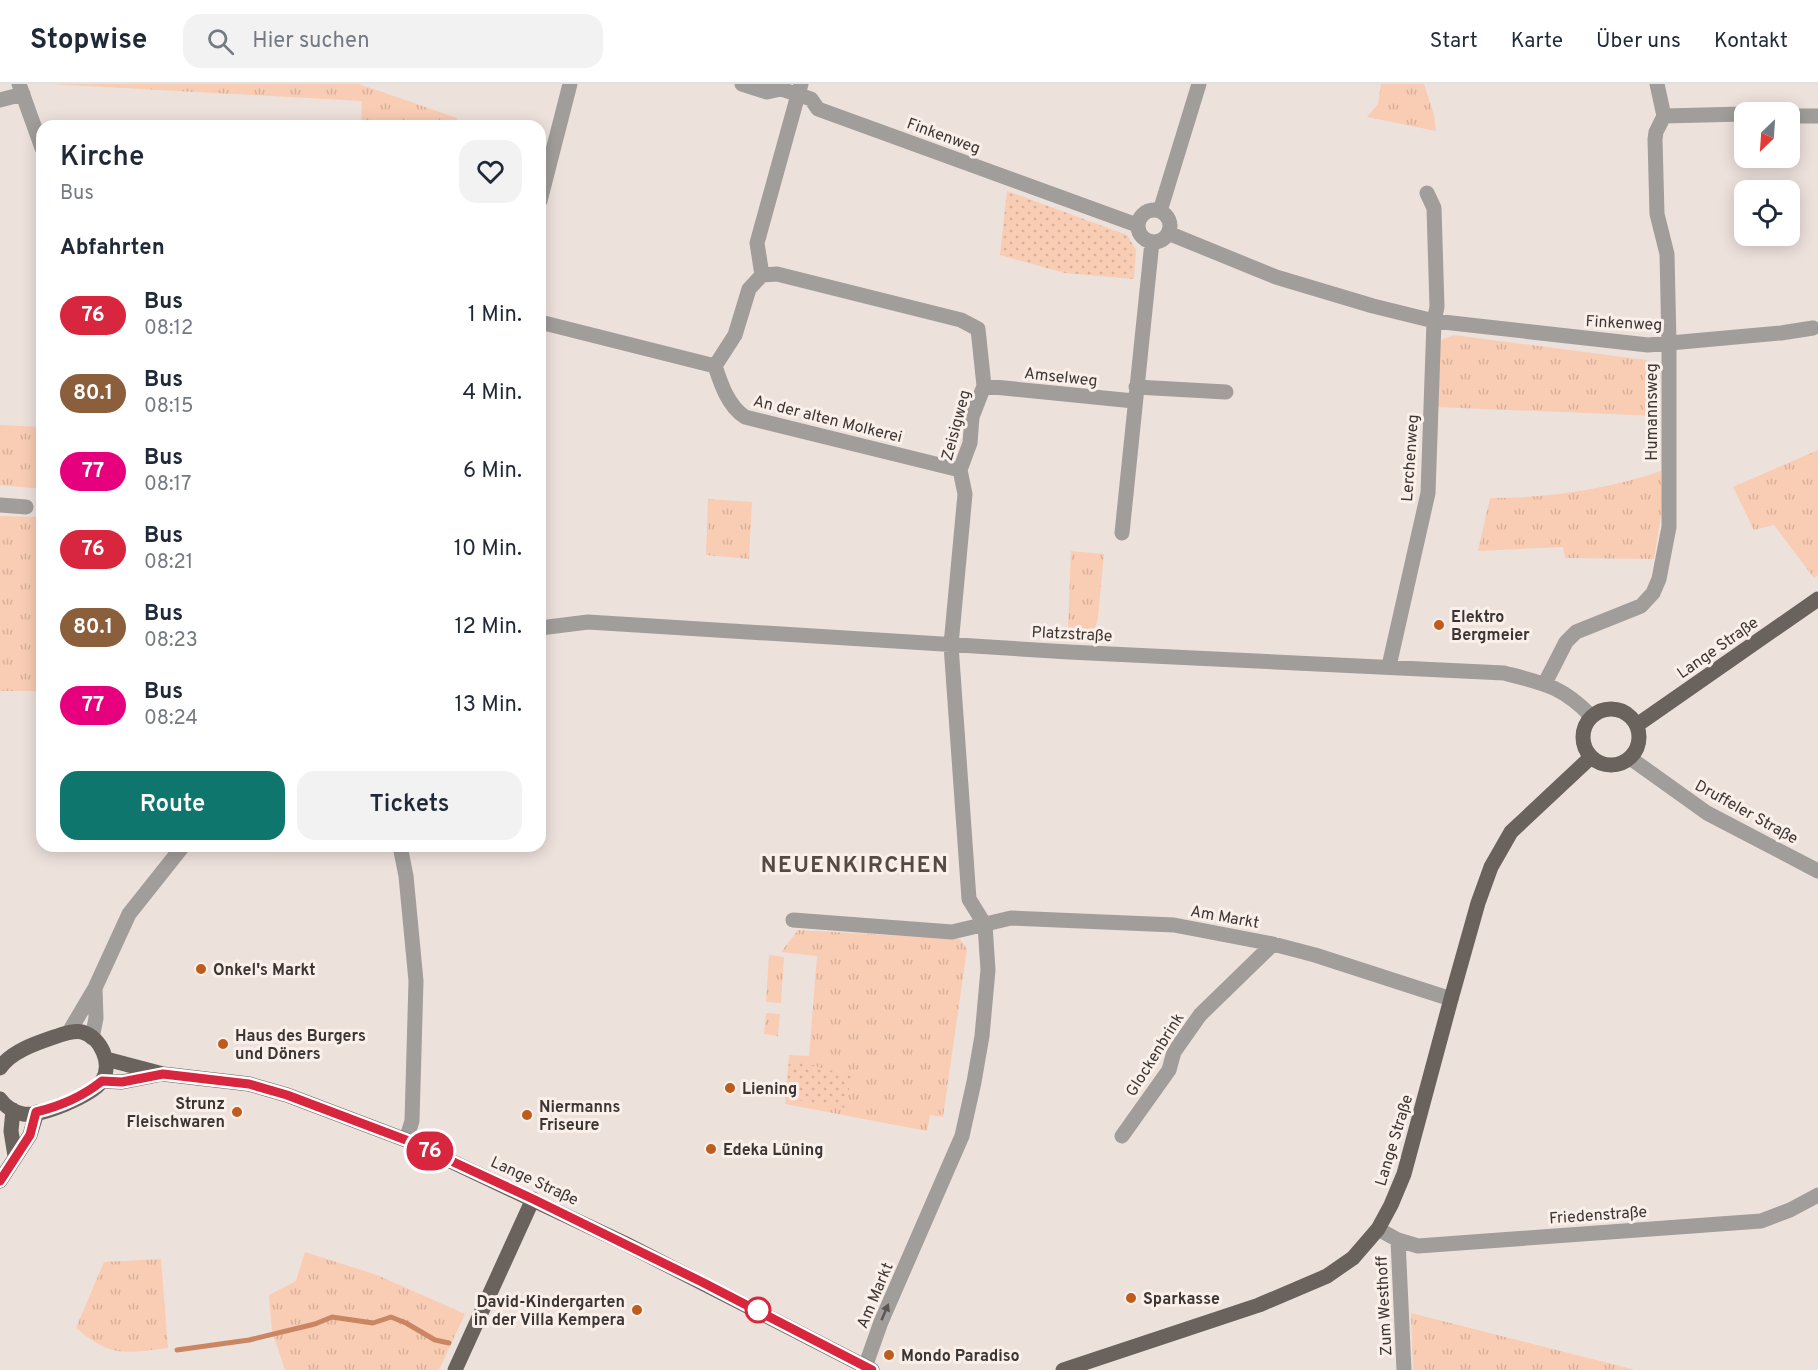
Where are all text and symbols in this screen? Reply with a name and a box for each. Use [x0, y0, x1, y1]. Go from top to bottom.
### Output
search box [183, 14, 603, 68]
text: Stopwise [30, 23, 147, 59]
icon: search [204, 25, 237, 58]
text: Hier suchen [252, 28, 370, 55]
text: Start [1430, 28, 1478, 55]
text: Karte [1511, 28, 1563, 55]
text: Über uns [1596, 28, 1681, 55]
text: Kontakt [1714, 28, 1788, 55]
north arrow [1734, 102, 1800, 168]
map controls [1734, 102, 1800, 246]
street label: Finkenweg [904, 114, 983, 159]
text: Kirche [60, 140, 144, 176]
button: heart [459, 140, 522, 203]
button: locate [1734, 180, 1800, 246]
text: Bus [60, 181, 94, 207]
text: Abfahrten [60, 235, 165, 262]
text: Bus [144, 289, 183, 316]
text: 76 [81, 302, 105, 329]
text: 1 Min. [468, 302, 522, 329]
street label: Finkenweg [1585, 312, 1663, 336]
text: 08:12 [144, 316, 193, 342]
street label: Humannsweg [1643, 363, 1663, 461]
street label: Amselweg [1023, 364, 1099, 392]
text: Bus [144, 367, 183, 394]
text: 80.1 [73, 380, 113, 407]
text: 4 Min. [462, 380, 522, 407]
street label: Zeisigweg [938, 388, 976, 463]
street label: An der alten Molkerei [751, 392, 904, 448]
text: 08:15 [144, 394, 193, 420]
street label: Lerchenweg [1398, 414, 1424, 503]
text: Bus [144, 445, 183, 472]
text: 77 [82, 458, 104, 485]
text: 6 Min. [463, 458, 522, 485]
text: 08:17 [144, 472, 191, 498]
text: Bus [144, 523, 183, 550]
text: 76 [81, 536, 105, 563]
text: 10 Min. [454, 536, 522, 563]
text: 08:21 [144, 550, 193, 576]
text: Bus [144, 601, 183, 628]
place label: Elektro Bergmeier [1451, 608, 1530, 646]
street label: Lange Straße [1674, 613, 1763, 684]
text: 80.1 [73, 614, 113, 641]
text: 12 Min. [454, 614, 522, 641]
marker: Elektro Bergmeier [1432, 618, 1446, 632]
street label: Platzstraße [1031, 623, 1113, 647]
text: 08:23 [144, 628, 198, 654]
text: Bus [144, 679, 183, 706]
text: 77 [82, 692, 104, 719]
text: 13 Min. [455, 692, 522, 719]
text: 08:24 [144, 706, 198, 732]
button: Route [60, 771, 285, 840]
button: Tickets [297, 771, 522, 840]
street label: Druffeler Straße [1691, 776, 1801, 849]
district label: NEUENKIRCHEN [761, 853, 949, 880]
street label: Am Markt [1189, 902, 1261, 934]
place label: Onkel's Markt [213, 961, 316, 981]
marker: Onkel's Markt [194, 962, 208, 976]
street label: Glockenbrink [1122, 1010, 1189, 1101]
place label: Haus des Burgers und Döners [235, 1027, 366, 1065]
marker: Haus des Burgers und Döners [216, 1037, 230, 1051]
place label: Liening [742, 1080, 797, 1100]
marker: Liening [723, 1081, 737, 1095]
street label: Lange Straße [1372, 1092, 1418, 1189]
place label: Strunz Fleischwaren [126, 1095, 225, 1133]
place label: Niermanns Friseure [539, 1098, 621, 1136]
marker: Strunz Fleischwaren [230, 1105, 244, 1119]
marker: Niermanns Friseure [520, 1108, 534, 1122]
line badge: 76 [403, 1132, 457, 1170]
text: 76 [418, 1138, 442, 1165]
place label: Edeka Lüning [723, 1141, 824, 1161]
marker: Edeka Lüning [704, 1142, 718, 1156]
street label: Lange Straße [487, 1153, 581, 1211]
street label: Friedenstraße [1548, 1203, 1648, 1229]
street label: Zum Westhoff [1372, 1255, 1398, 1356]
street label: Am Markt [853, 1260, 899, 1332]
place label: Sparkasse [1143, 1290, 1220, 1310]
marker: Sparkasse [1124, 1291, 1138, 1305]
place label: David-Kindergarten in der Villa Kempera [474, 1293, 625, 1331]
unlabelled marker [745, 1297, 771, 1323]
marker: David-Kindergarten in der Villa Kempera [630, 1303, 644, 1317]
one-way arrow [881, 1303, 890, 1321]
place label: Mondo Paradiso [901, 1347, 1020, 1367]
marker: Mondo Paradiso [882, 1348, 896, 1362]

